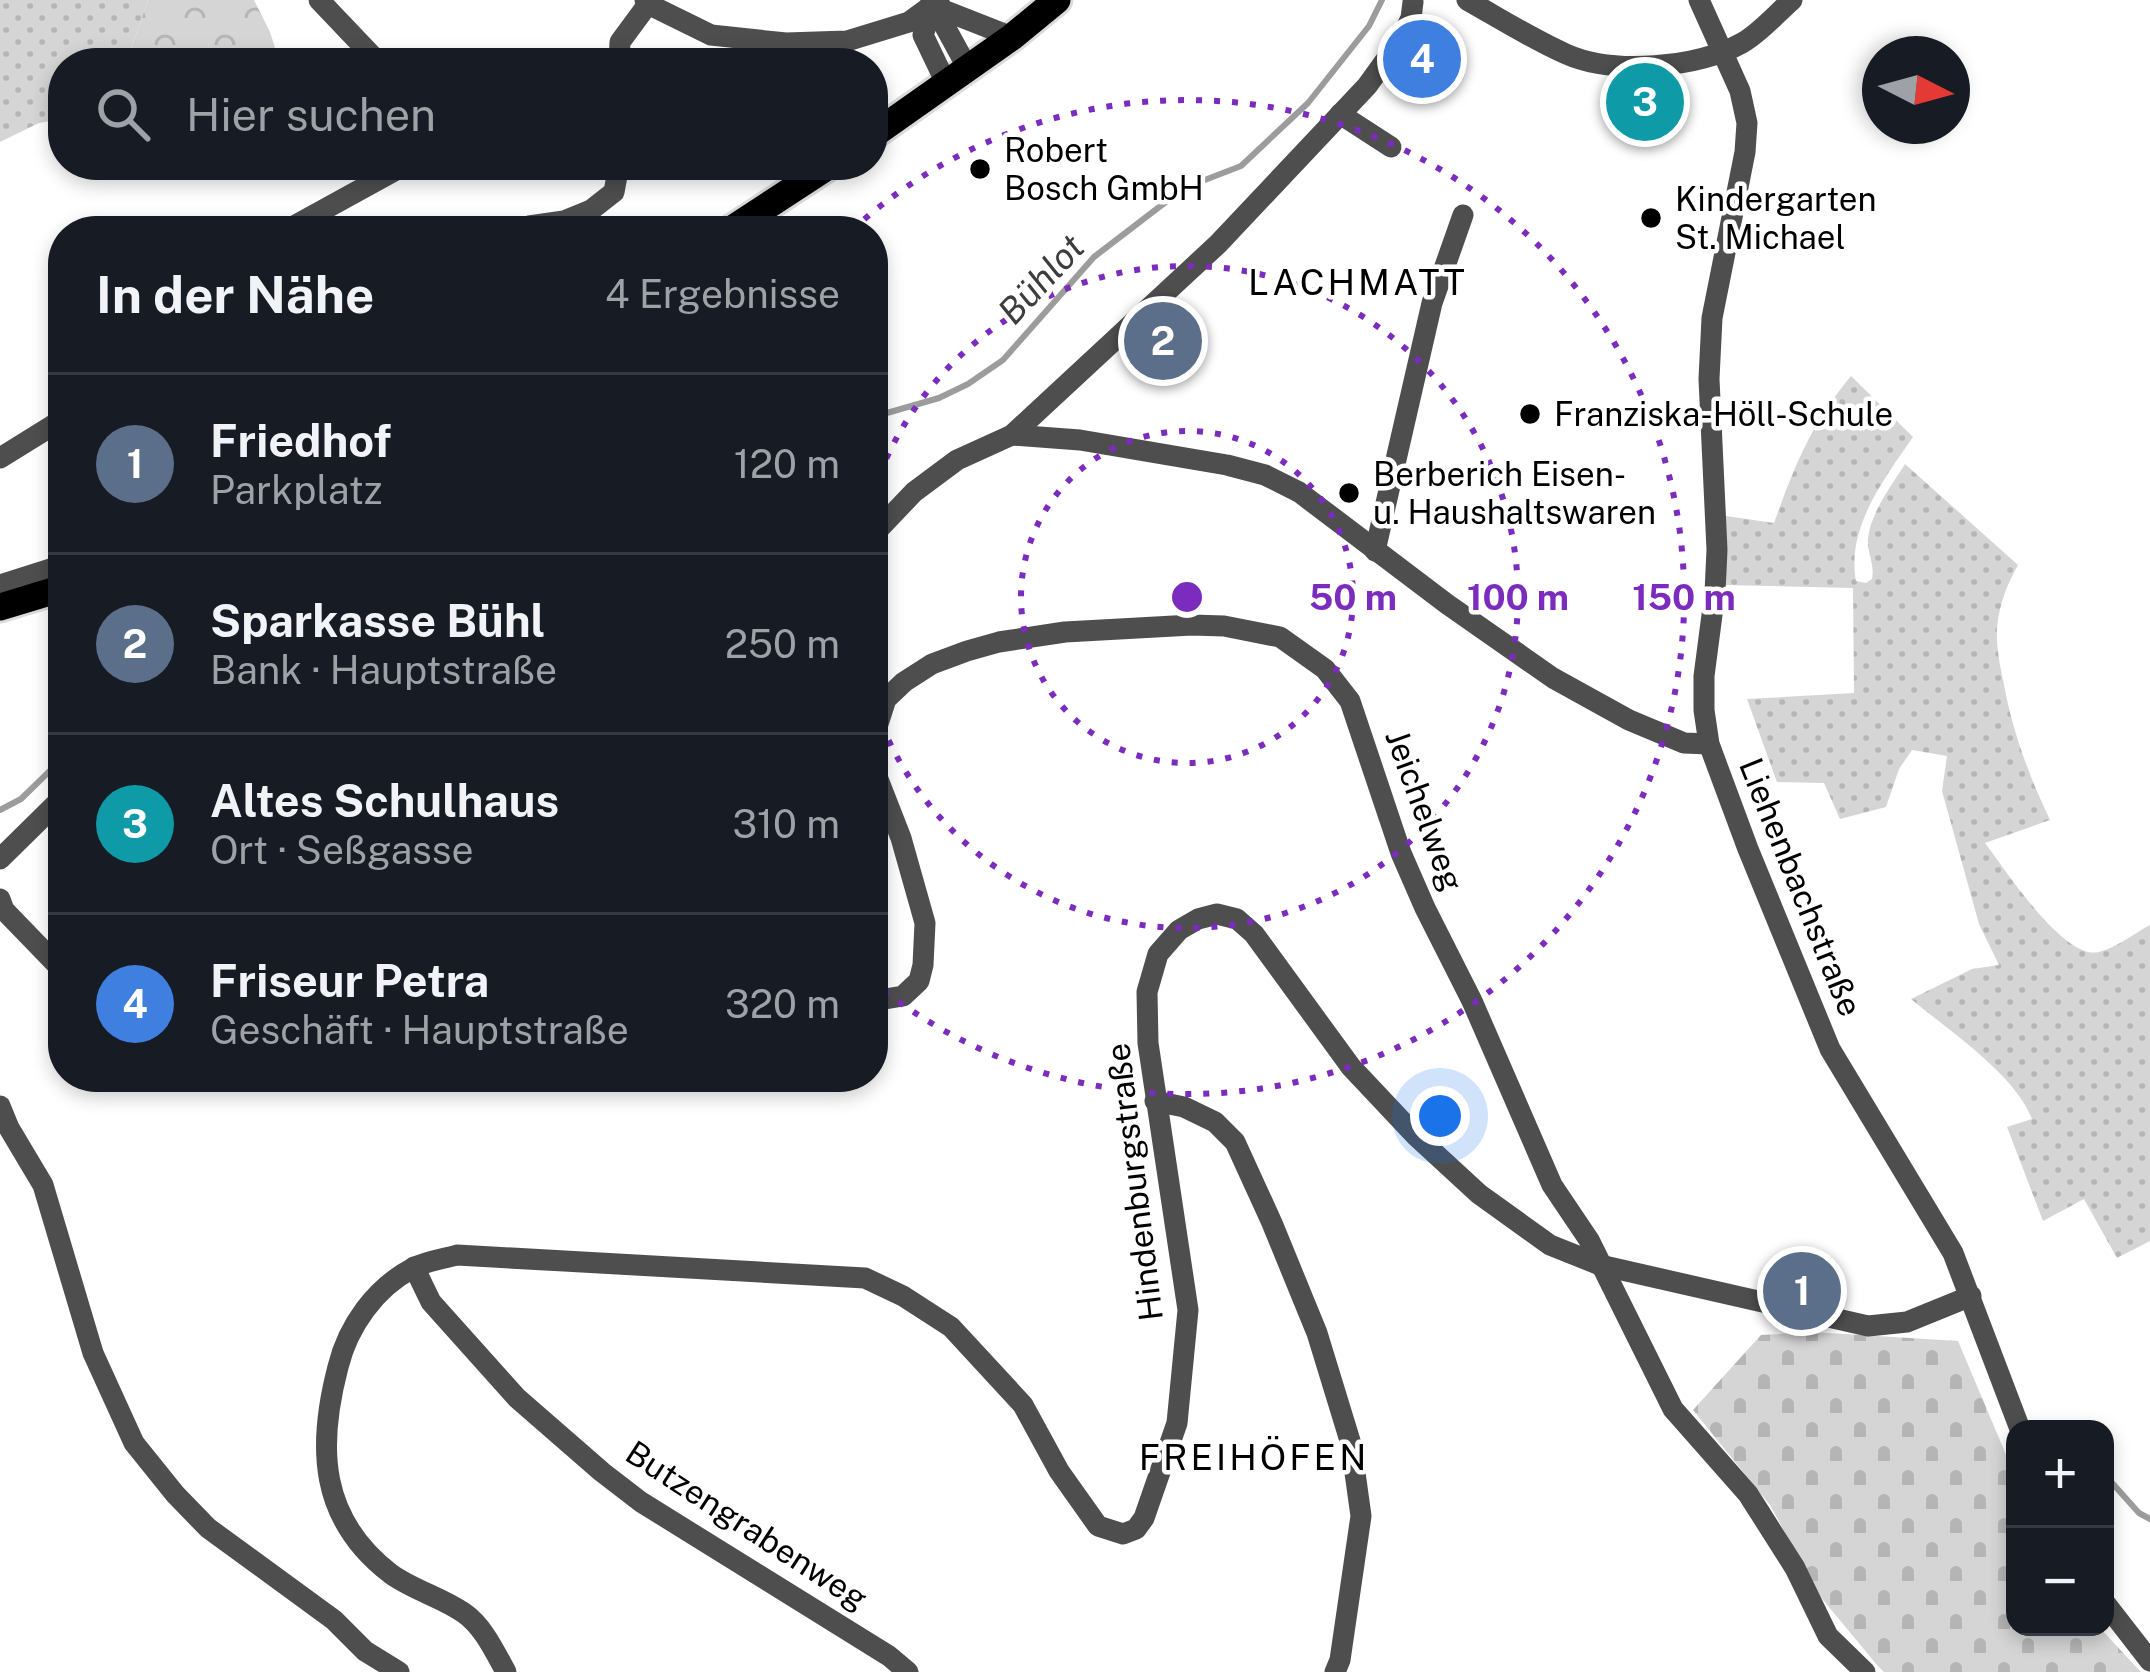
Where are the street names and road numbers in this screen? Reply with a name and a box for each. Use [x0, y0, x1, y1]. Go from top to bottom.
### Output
street label: Jeichelweg [1378, 724, 1472, 896]
street label: Liehenbachstraße [1732, 752, 1870, 1022]
street label: Hindenburgstraße [1098, 1041, 1170, 1323]
street label: Butzengrabenweg [619, 1433, 875, 1617]

